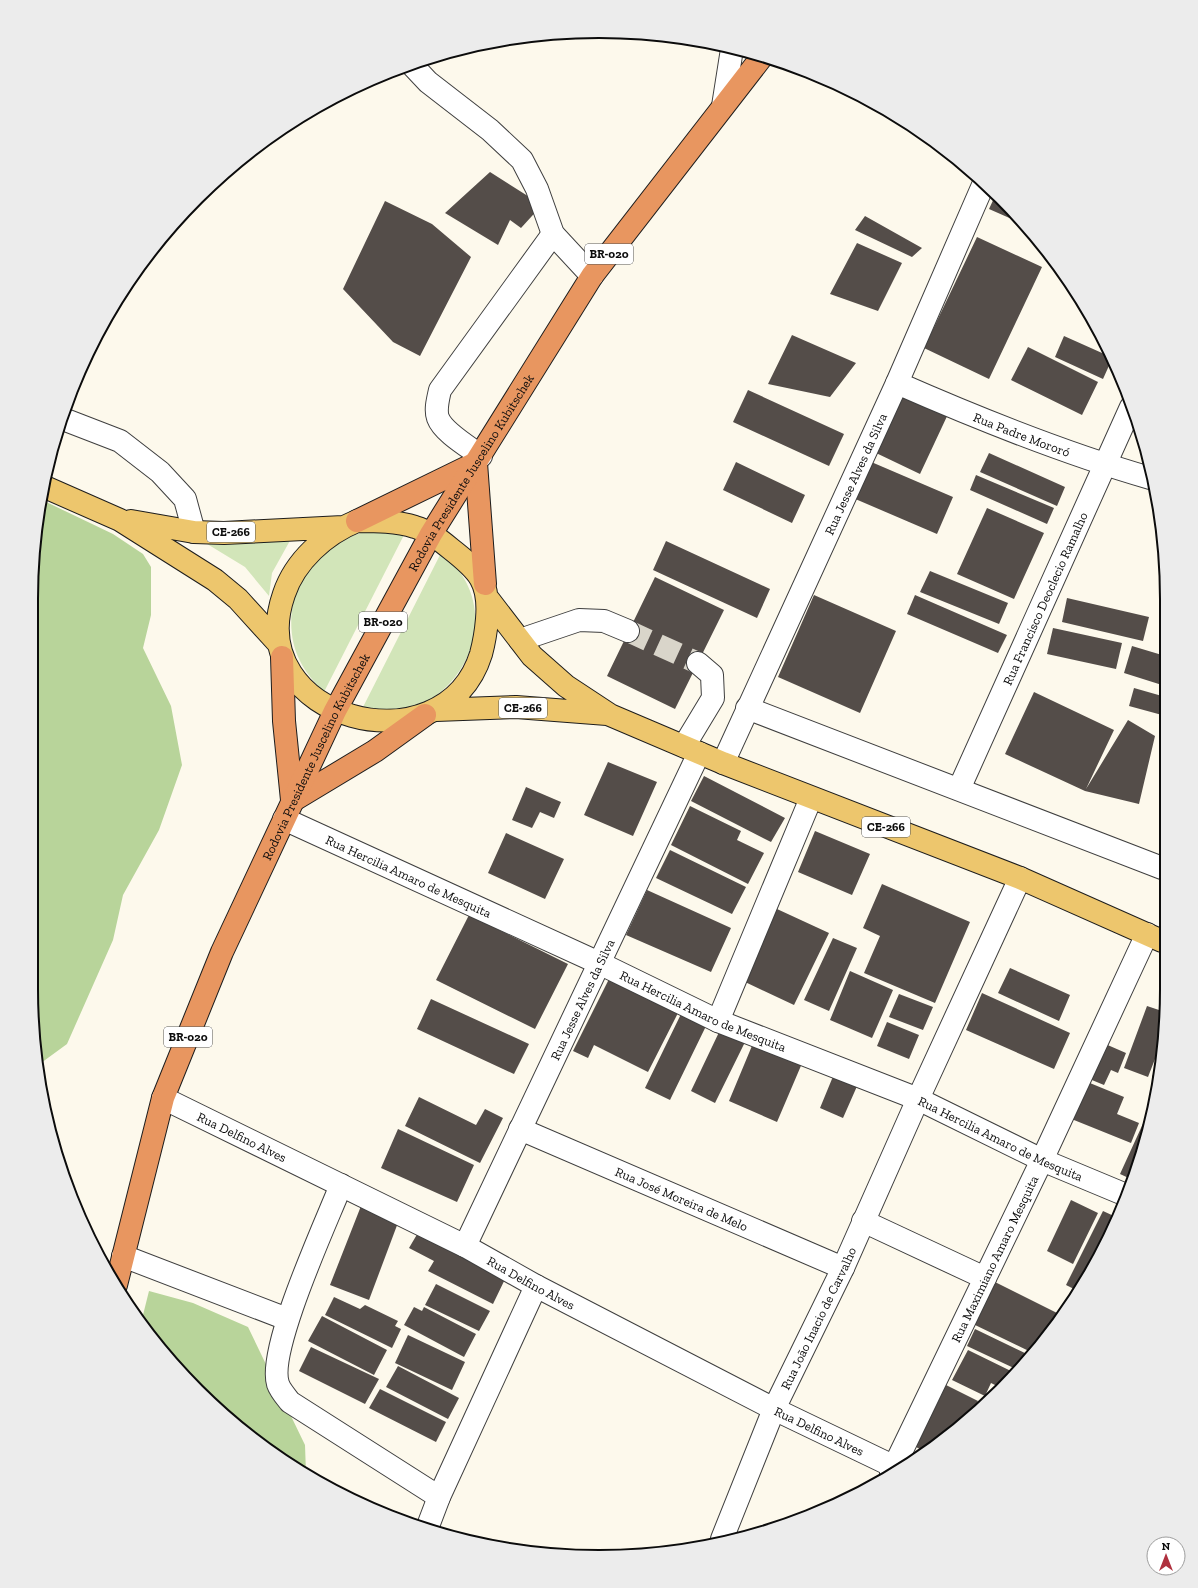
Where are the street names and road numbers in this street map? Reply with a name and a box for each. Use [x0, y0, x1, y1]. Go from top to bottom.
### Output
road number: BR-020 [585, 244, 633, 264]
street label: Rodovia Presidente Juscelino Kubitschek [405, 371, 537, 574]
street label: Rua Padre Mororó [971, 409, 1072, 460]
street label: Rua Jesse Alves da Silva [822, 410, 890, 537]
street label: Rua Francisco Deoclecio Ramalho [1000, 509, 1091, 687]
road number: CE-266 [207, 522, 255, 542]
road number: BR-020 [359, 612, 407, 632]
street label: Rodovia Presidente Juscelino Kubitschek [259, 651, 373, 863]
road number: CE-266 [499, 698, 547, 718]
road number: CE-266 [862, 817, 910, 837]
street label: Rua Hercilia Amaro de Mesquita [323, 832, 494, 921]
street label: Rua Jesse Alves da Silva [547, 936, 618, 1063]
street label: Rua Hercilia Amaro de Mesquita [617, 967, 789, 1055]
road number: BR-020 [164, 1027, 212, 1047]
street label: Rua Hercilia Amaro de Mesquita [916, 1093, 1086, 1184]
street label: Rua Delfino Alves [195, 1109, 289, 1165]
street label: Rua José Moreira de Melo [613, 1164, 750, 1234]
street label: Rua Maximiano Amaro Mesquita [948, 1172, 1042, 1345]
street label: Rua João Inacio de Carvalho [778, 1245, 859, 1392]
street label: Rua Delfino Alves [485, 1253, 578, 1313]
street label: Rua Delfino Alves [772, 1403, 867, 1459]

